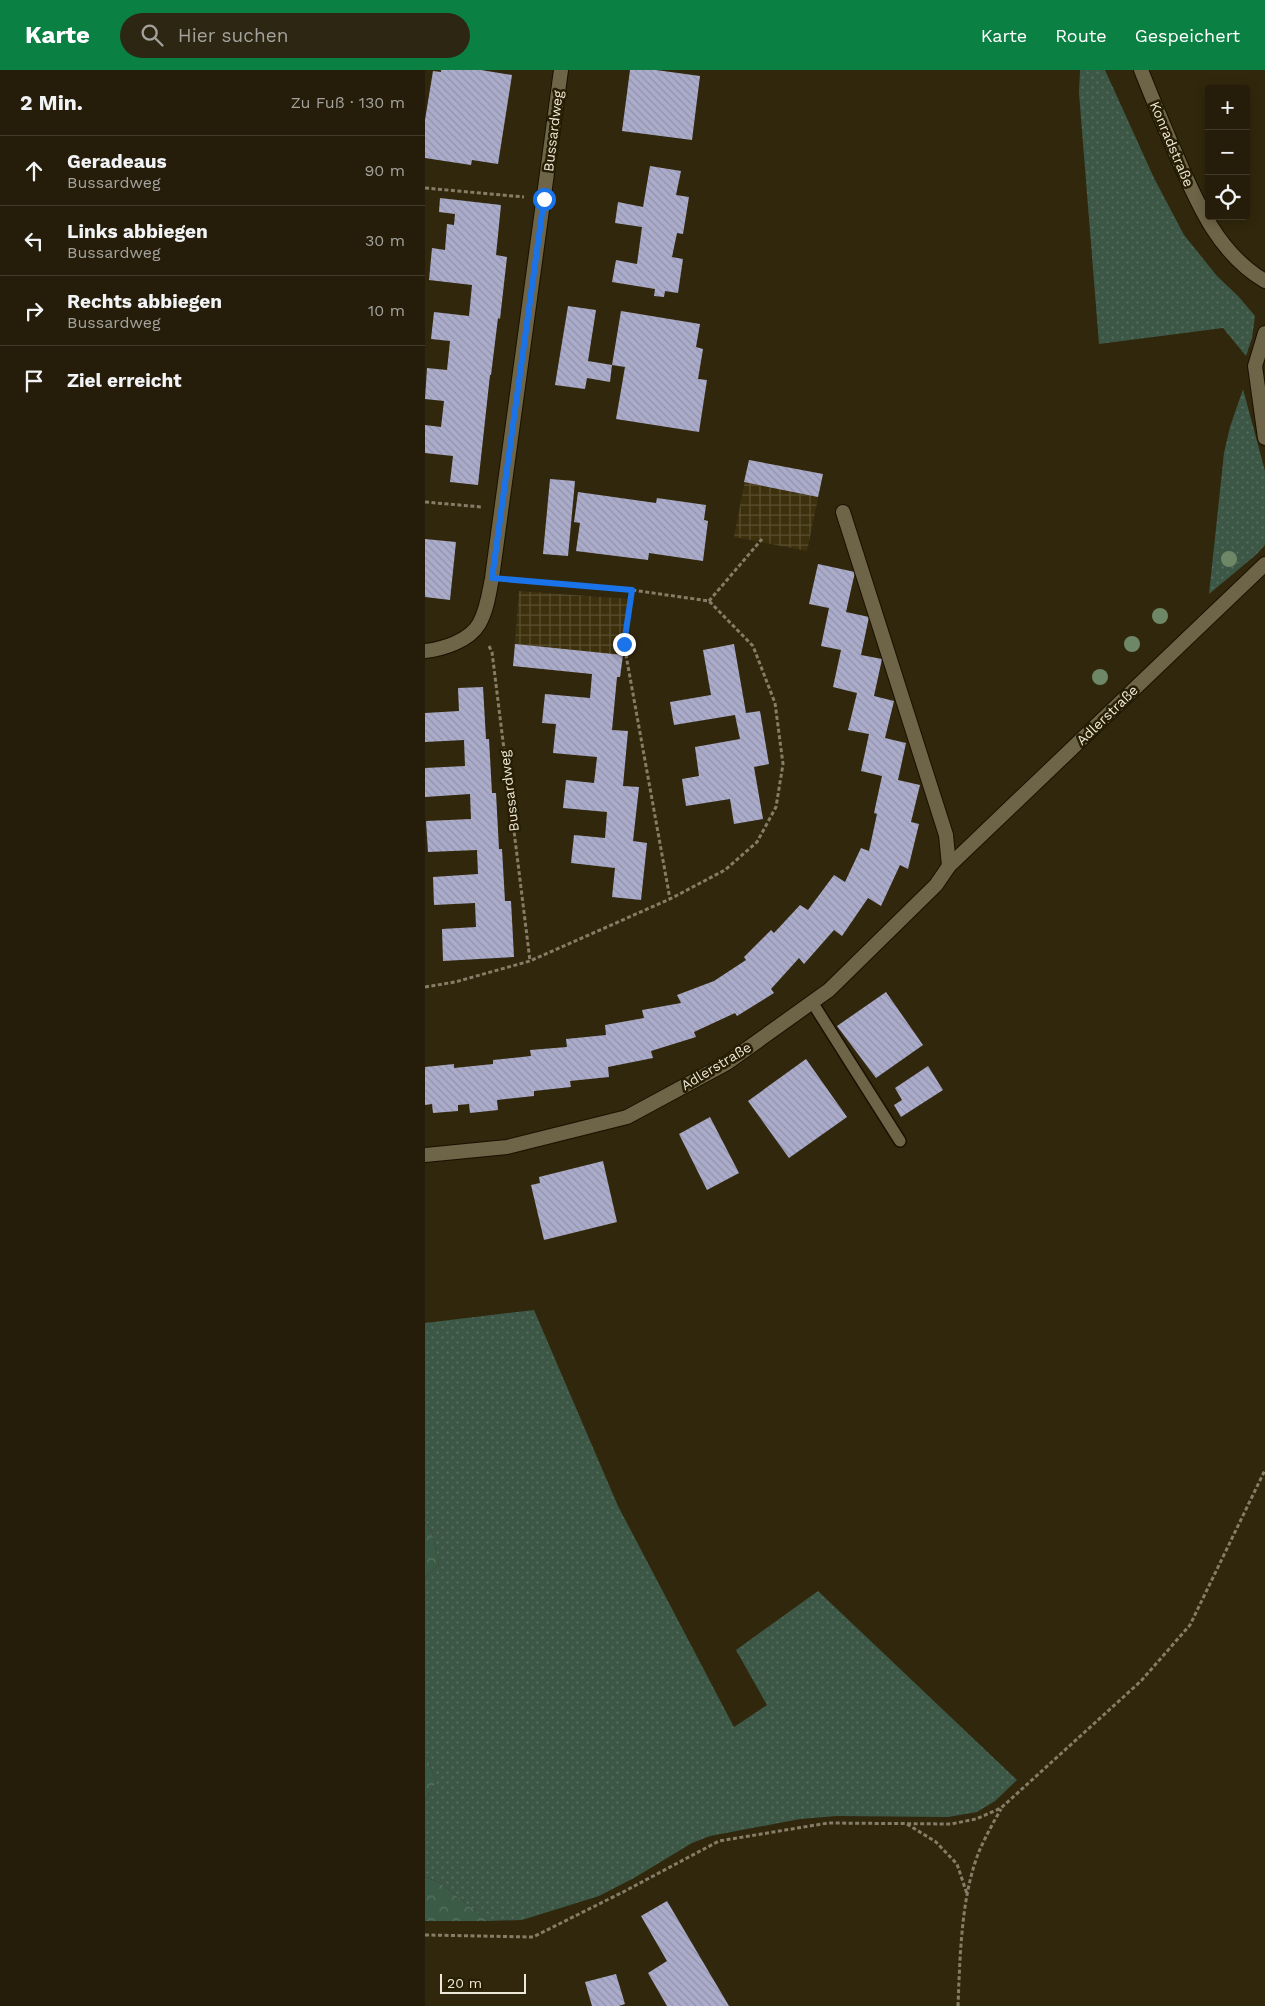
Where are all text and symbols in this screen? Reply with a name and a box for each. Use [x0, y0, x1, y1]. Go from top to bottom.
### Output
search box [120, 13, 470, 58]
text: Karte [25, 21, 90, 49]
icon: search [138, 21, 166, 49]
text: Hier suchen [178, 24, 288, 47]
text: Karte [981, 25, 1027, 46]
text: Route [1055, 25, 1107, 46]
text: Gespeichert [1135, 25, 1240, 46]
map controls [1205, 85, 1250, 220]
button: + [1205, 85, 1250, 130]
street label: Bussardweg [540, 89, 566, 173]
text: 2 Min. [20, 90, 83, 115]
text: Zu Fuß · 130 m [291, 93, 405, 112]
street label: Konradstraße [1147, 99, 1197, 189]
button: − [1205, 130, 1250, 175]
text: Geradeaus [67, 150, 167, 173]
icon: ahead [20, 157, 48, 185]
text: 90 m [364, 161, 405, 180]
text: Bussardweg [67, 173, 160, 192]
button: locate [1205, 175, 1250, 220]
route start [533, 188, 556, 211]
text: Links abbiegen [67, 220, 208, 243]
icon: left [20, 227, 48, 255]
text: 30 m [365, 231, 405, 250]
text: Bussardweg [67, 243, 160, 262]
text: Rechts abbiegen [67, 290, 222, 313]
icon: right [20, 297, 48, 325]
text: 10 m [368, 301, 405, 320]
text: Bussardweg [67, 313, 160, 332]
icon: arrive [20, 367, 48, 395]
text: Ziel erreicht [67, 369, 182, 392]
route end [613, 633, 636, 656]
street label: Adlerstraße [1073, 682, 1141, 748]
street label: Bussardweg [496, 749, 522, 833]
street label: Adlerstraße [678, 1039, 754, 1093]
scale bar [440, 1971, 526, 1994]
text: 20 m [447, 1975, 482, 1991]

